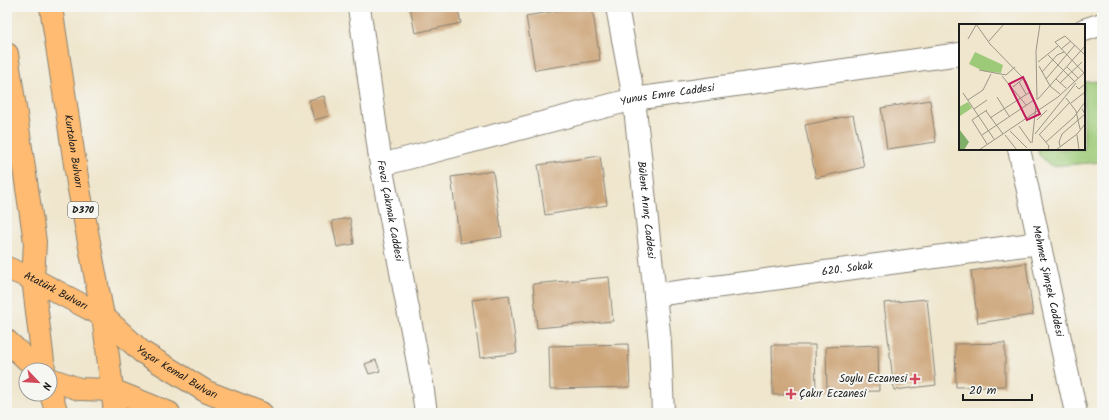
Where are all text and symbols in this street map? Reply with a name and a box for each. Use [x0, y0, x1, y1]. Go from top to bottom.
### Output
inset map [959, 24, 1085, 150]
street label: Yunus Emre Caddesi [618, 79, 716, 111]
street label: Kurtalan Bulvarı [59, 113, 88, 190]
street label: Fevzi Çakmak Caddesi [371, 159, 408, 263]
street label: Bülent Arınç Caddesi [632, 160, 660, 260]
road number: D370 [68, 202, 98, 218]
street label: Mehmet Şimşek Caddesi [1027, 224, 1068, 339]
street label: 620. Sokak [821, 256, 875, 281]
street label: Atatürk Bulvarı [21, 267, 91, 315]
street label: Yaşar Kemal Bulvarı [131, 341, 221, 404]
north arrow [18, 362, 58, 402]
place label: Soylu Eczanesi [839, 370, 907, 388]
marker: Soylu Eczanesi [910, 374, 920, 384]
scale bar [963, 376, 1032, 402]
text: N [37, 379, 56, 393]
text: 20 m [969, 381, 997, 400]
place label: Çakır Eczanesi [799, 385, 867, 403]
marker: Çakır Eczanesi [786, 389, 796, 399]

